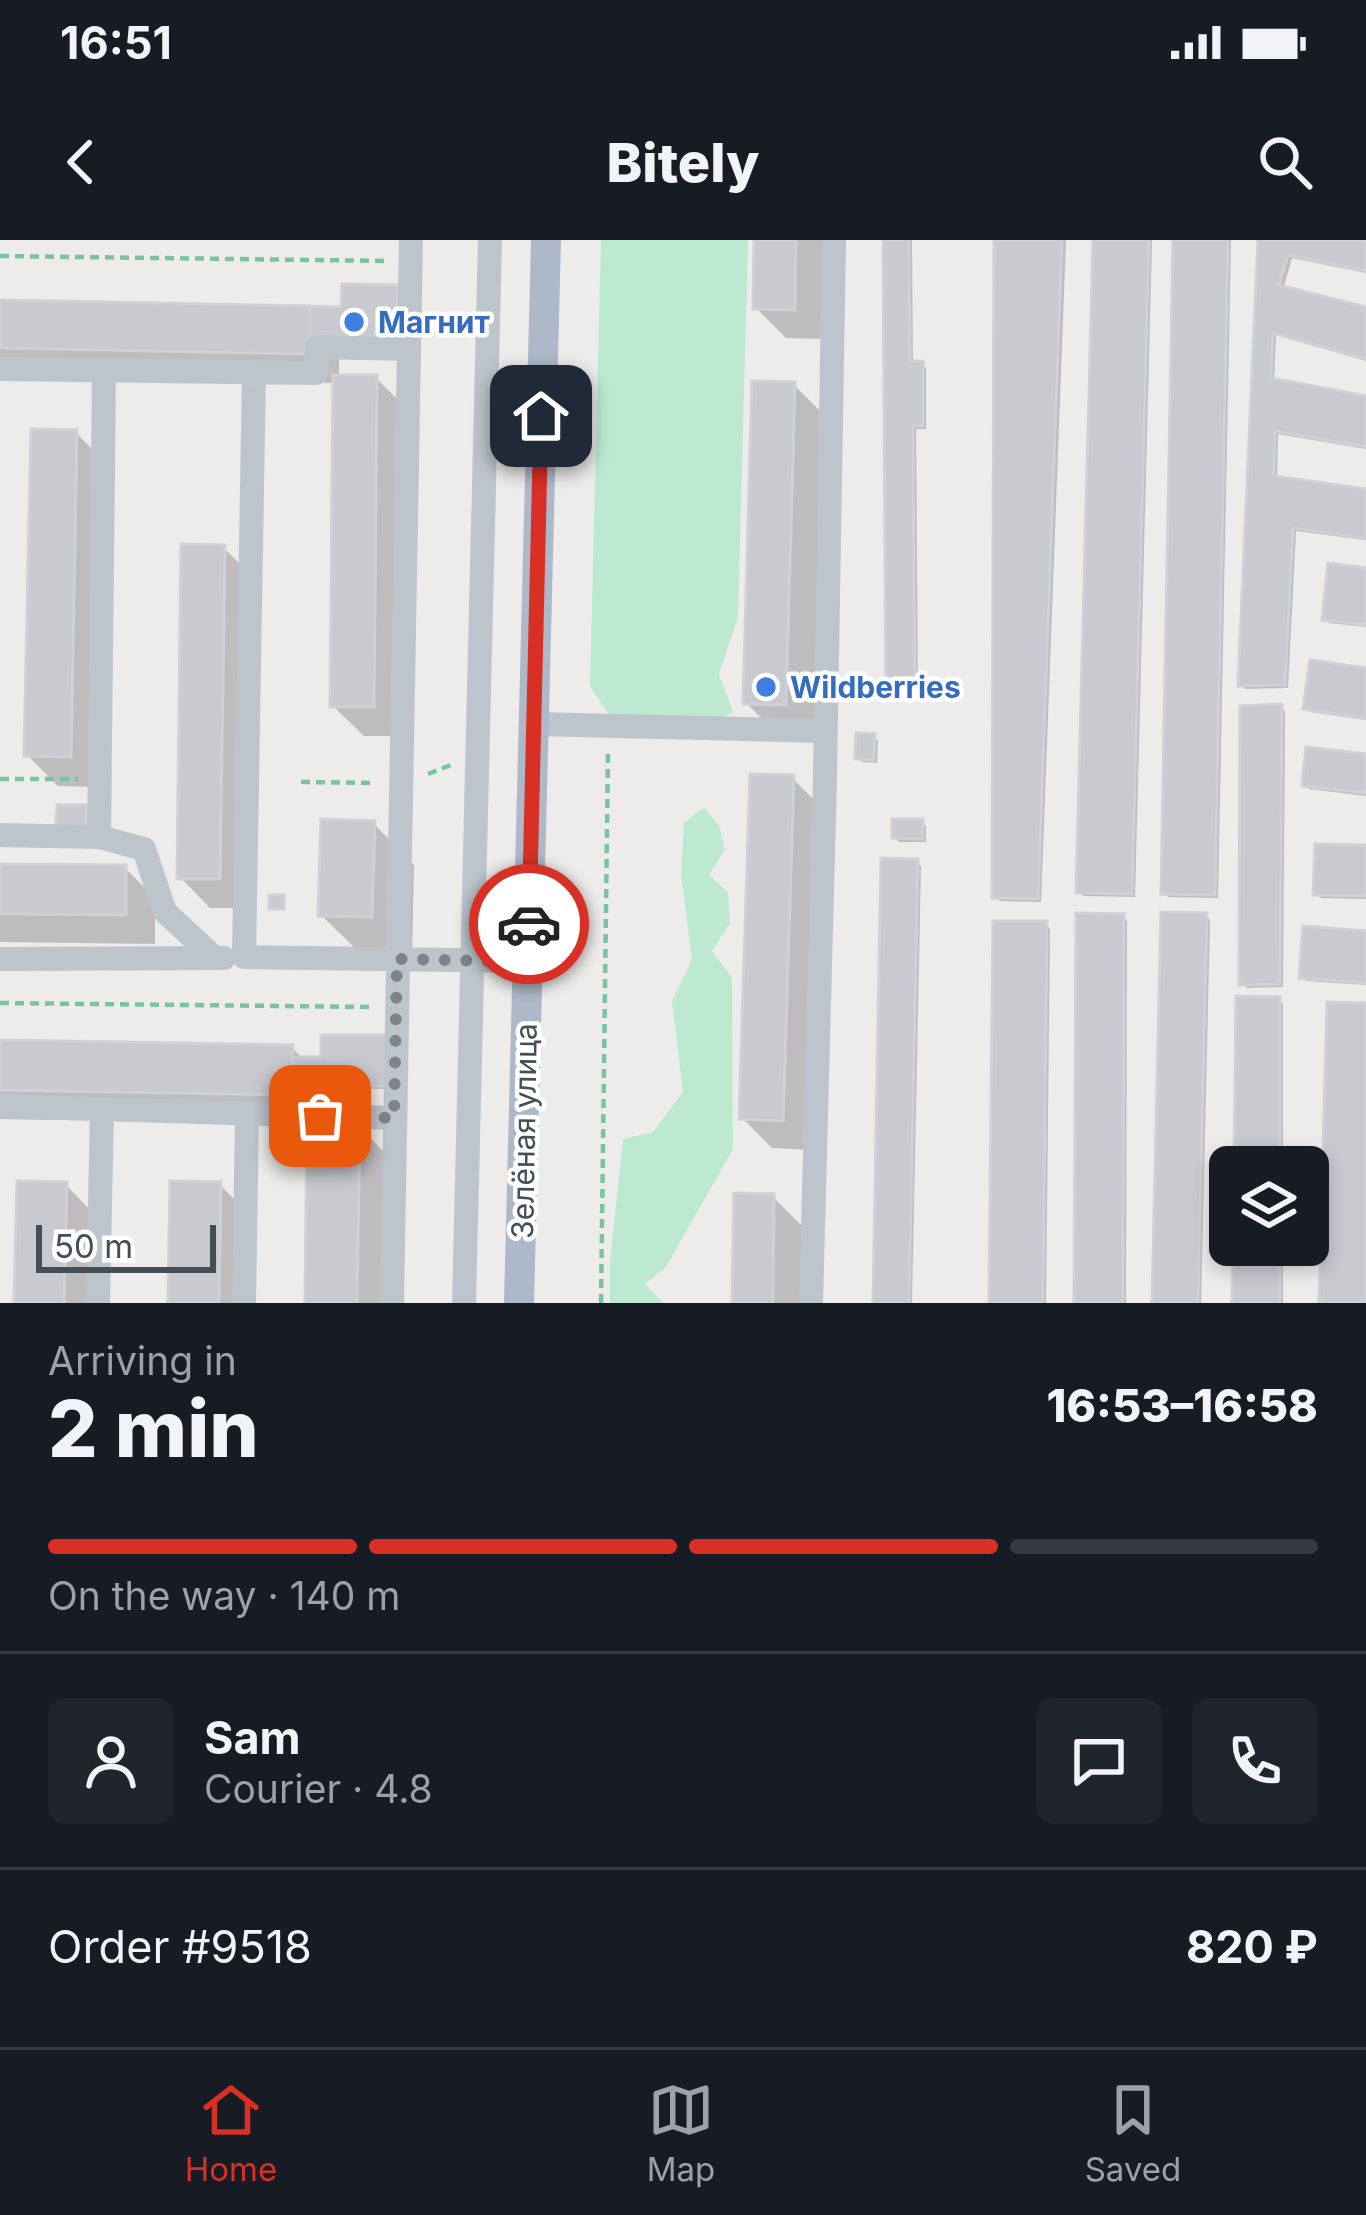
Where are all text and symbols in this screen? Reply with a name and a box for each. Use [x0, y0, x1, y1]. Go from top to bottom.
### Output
text: 16:51 [60, 15, 172, 70]
icon: back [48, 129, 114, 195]
icon: search [1252, 129, 1318, 195]
text: Bitely [606, 130, 760, 195]
place label: Магнит [378, 304, 490, 340]
marker: Магнит [341, 309, 367, 335]
pin [490, 365, 592, 467]
icon: home [508, 383, 574, 449]
place label: Wildberries [790, 669, 961, 705]
marker: Wildberries [753, 674, 779, 700]
courier [469, 864, 589, 984]
icon: car [496, 891, 562, 957]
street label: Зелёная улица [504, 1023, 544, 1239]
pin [269, 1065, 371, 1167]
icon: bag [287, 1083, 353, 1149]
map controls [1209, 1146, 1329, 1266]
button: layers [1209, 1146, 1329, 1266]
scale bar [36, 1219, 216, 1272]
text: 50 m [54, 1226, 133, 1266]
text: Arriving in [48, 1337, 237, 1384]
text: 16:53–16:58 [1046, 1378, 1318, 1433]
text: 2 min [48, 1381, 259, 1476]
text: On the way · 140 m [48, 1572, 401, 1619]
button: person [48, 1698, 174, 1824]
button: chat [1036, 1698, 1162, 1824]
button: phone [1192, 1698, 1318, 1824]
text: Sam [204, 1710, 301, 1765]
text: Courier · 4.8 [204, 1765, 433, 1812]
text: Order #9518 [48, 1919, 312, 1974]
text: 820 ₽ [1186, 1919, 1318, 1974]
tab: Home [185, 2077, 277, 2189]
tab: Map [647, 2077, 715, 2189]
tab: Saved [1085, 2077, 1181, 2189]

